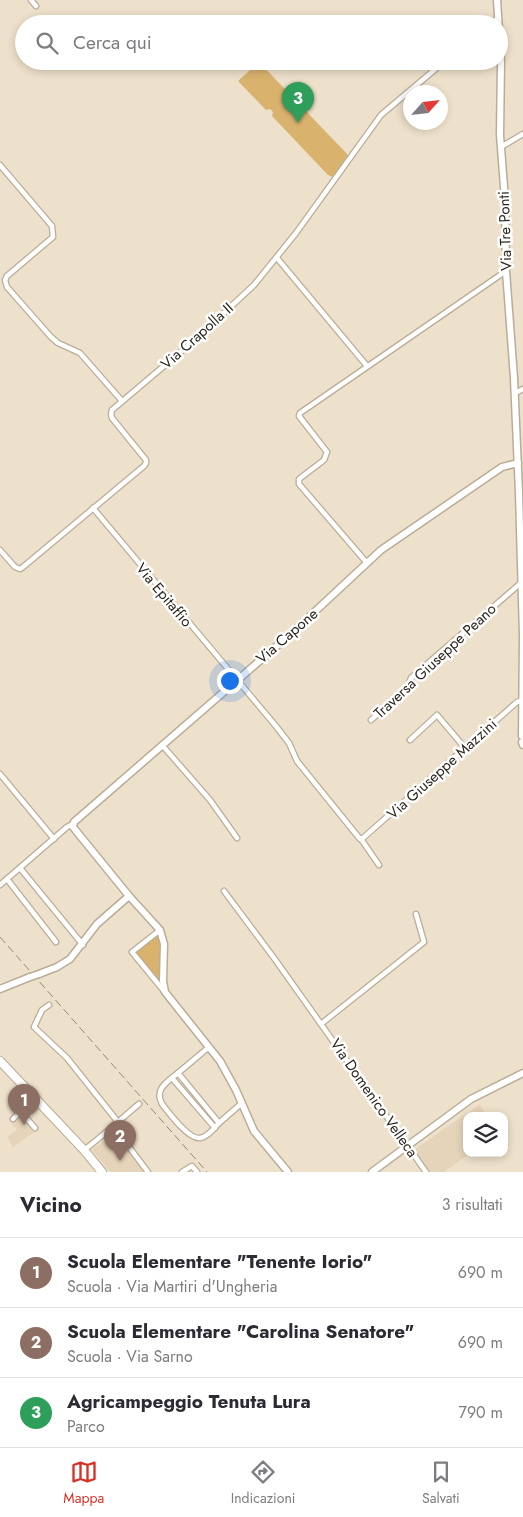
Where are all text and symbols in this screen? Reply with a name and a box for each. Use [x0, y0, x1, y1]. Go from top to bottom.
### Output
search box [15, 15, 508, 70]
icon: search [33, 29, 61, 57]
text: Cerca qui [73, 29, 152, 56]
pin: 3 [282, 82, 314, 123]
north arrow [403, 85, 448, 130]
street label: Via Tre Ponti [493, 191, 517, 271]
street label: Via Crapolla II [156, 297, 238, 375]
street label: Via Epitaffio [131, 558, 197, 632]
street label: Traversa Giuseppe Peano [369, 598, 501, 724]
street label: Via Capone [251, 603, 323, 669]
your location [217, 668, 243, 694]
street label: Via Giuseppe Mazzini [382, 714, 502, 824]
street label: Via Domenico Velleca [325, 1034, 423, 1162]
pin: 1 [8, 1084, 40, 1125]
map controls [463, 1112, 508, 1157]
button: layers [463, 1112, 508, 1157]
pin: 2 [104, 1120, 136, 1161]
text: Vicino [20, 1190, 82, 1220]
text: 3 risultati [442, 1193, 503, 1216]
text: Scuola Elementare "Tenente Iorio" [67, 1248, 372, 1275]
text: 1 [32, 1261, 40, 1284]
text: 690 m [458, 1261, 503, 1284]
text: Scuola · Via Martiri d'Ungheria [67, 1275, 277, 1298]
text: Scuola Elementare "Carolina Senatore" [67, 1318, 414, 1345]
text: 2 [31, 1331, 41, 1354]
text: 690 m [458, 1331, 503, 1354]
text: Scuola · Via Sarno [67, 1345, 193, 1368]
text: Agricampeggio Tenuta Lura [67, 1388, 311, 1415]
text: 3 [31, 1401, 41, 1424]
text: 790 m [459, 1401, 503, 1424]
text: Parco [67, 1415, 105, 1438]
tab: Mappa [63, 1458, 104, 1508]
tab: Indicazioni [231, 1458, 295, 1508]
tab: Salvati [422, 1458, 460, 1508]

